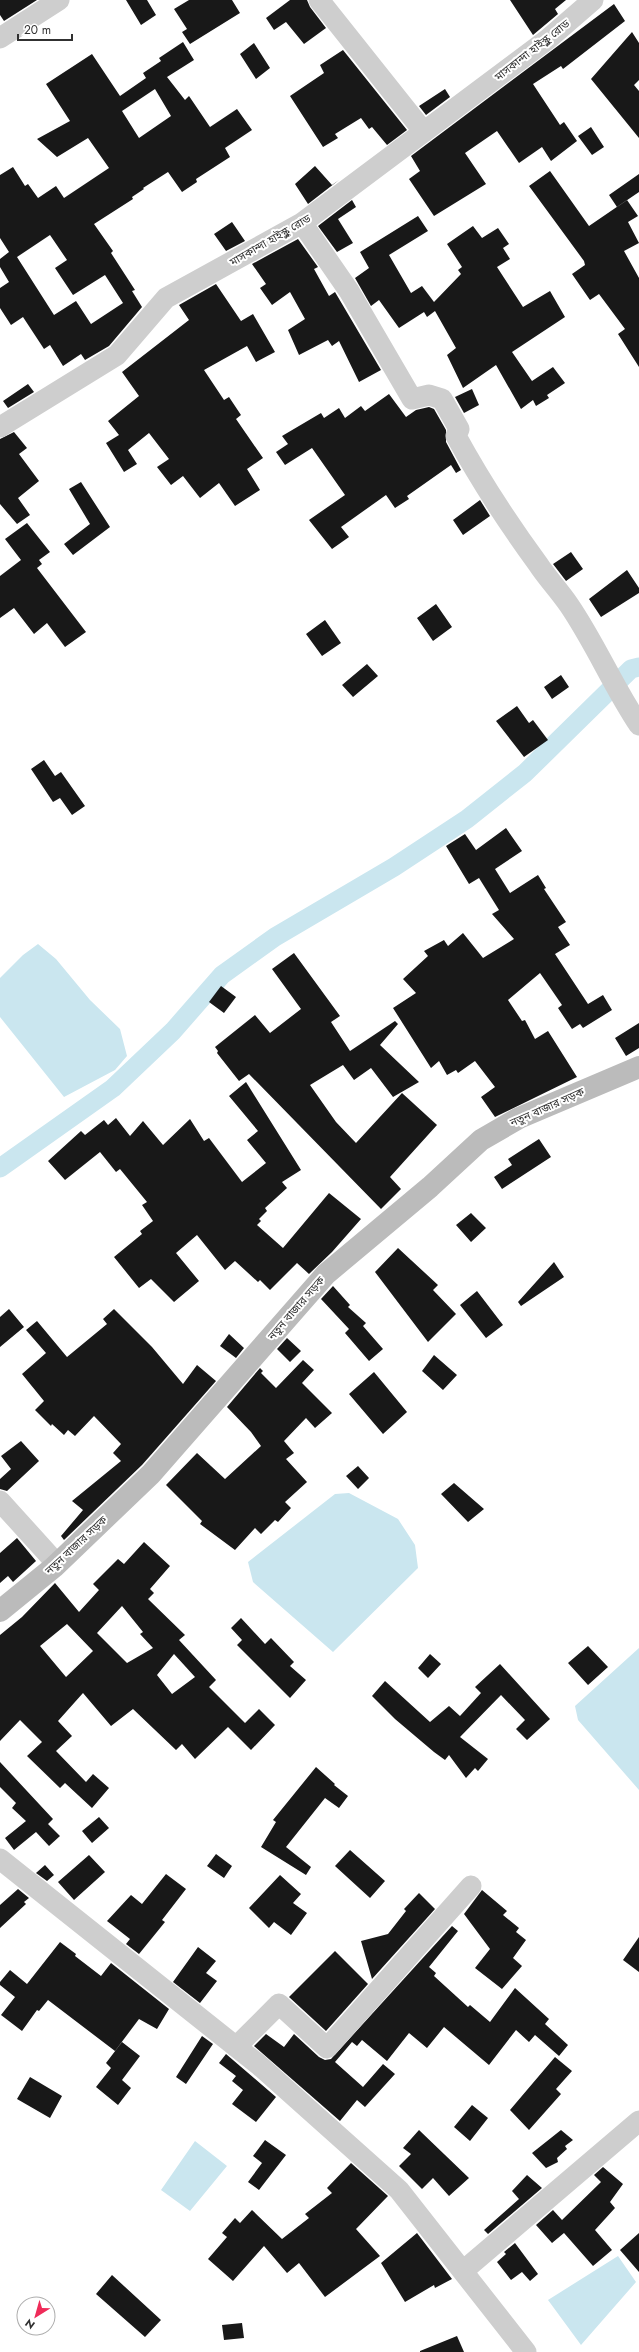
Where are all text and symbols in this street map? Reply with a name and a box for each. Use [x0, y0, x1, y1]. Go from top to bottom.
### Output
street label: মাসকান্দা হাইস্কুল রোড [490, 15, 573, 85]
scale bar [18, 16, 72, 42]
text: 20 m [24, 21, 51, 39]
street label: মাসকান্দা হাইস্কুল রোড [226, 210, 314, 270]
street label: নতুন বাজার সড়ক [506, 1083, 587, 1131]
street label: নতুন বাজার সড়ক [263, 1273, 328, 1344]
street label: নতুন বাজার সড়ক [41, 1512, 111, 1579]
north arrow [16, 2296, 56, 2336]
text: N [22, 2315, 38, 2333]

